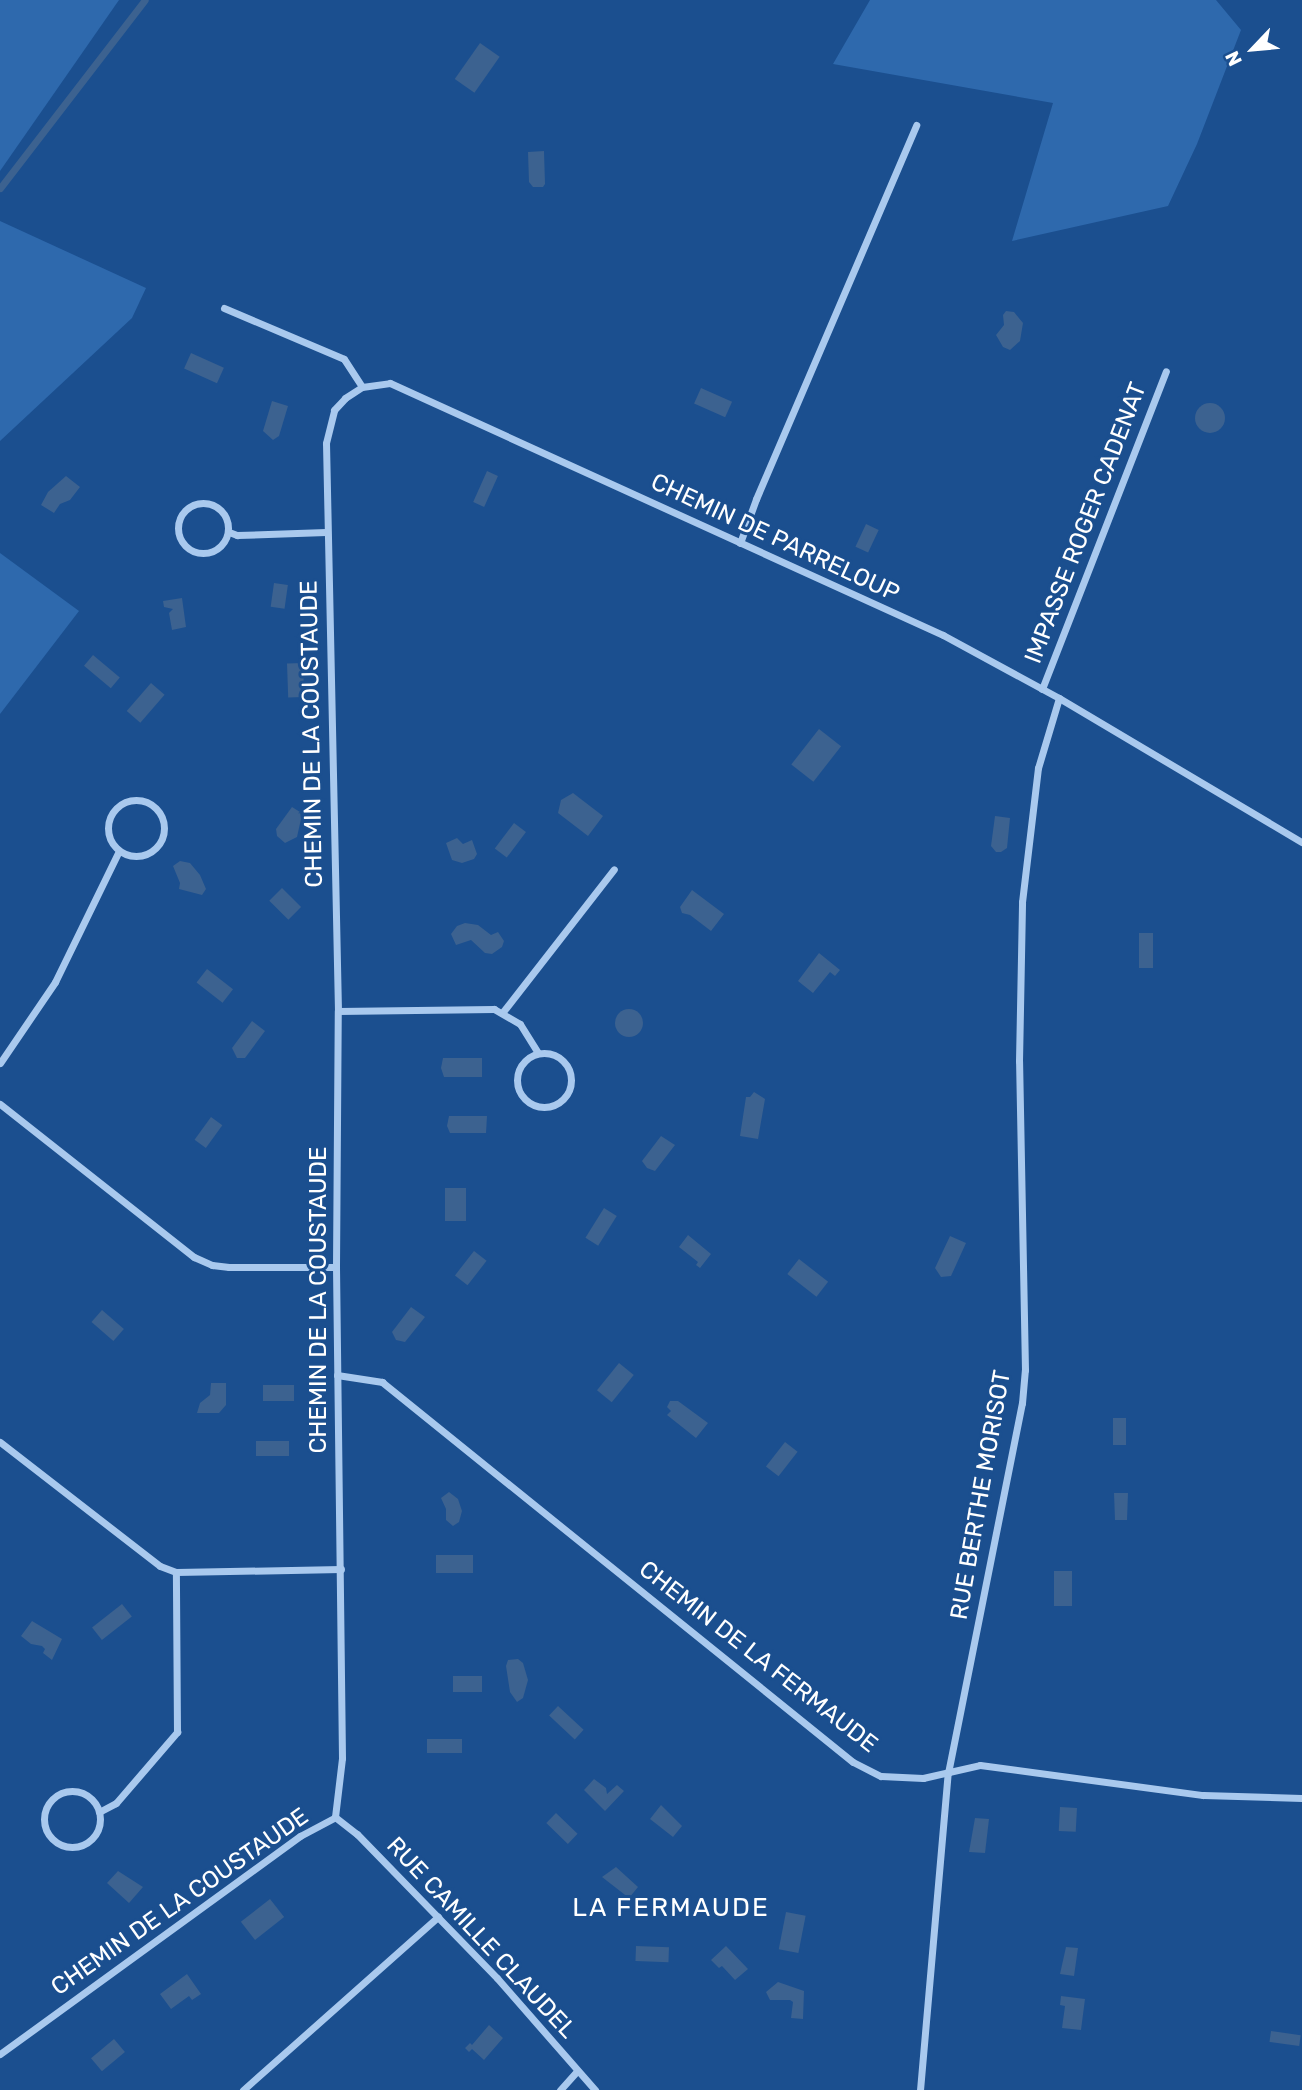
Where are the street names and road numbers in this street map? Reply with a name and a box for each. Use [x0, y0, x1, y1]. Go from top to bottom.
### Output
street label: IMPASSE ROGER CADENAT [1019, 379, 1153, 667]
street label: CHEMIN DE PARRELOUP [646, 468, 904, 608]
street label: CHEMIN DE LA COUSTAUDE [295, 580, 329, 888]
street label: CHEMIN DE LA COUSTAUDE [305, 1146, 333, 1454]
street label: RUE BERTHE MORISOT [945, 1368, 1017, 1622]
street label: CHEMIN DE LA FERMAUDE [633, 1555, 883, 1759]
street label: CHEMIN DE LA COUSTAUDE [46, 1802, 314, 2002]
street label: RUE CAMILLE CLAUDEL [380, 1831, 582, 2045]

